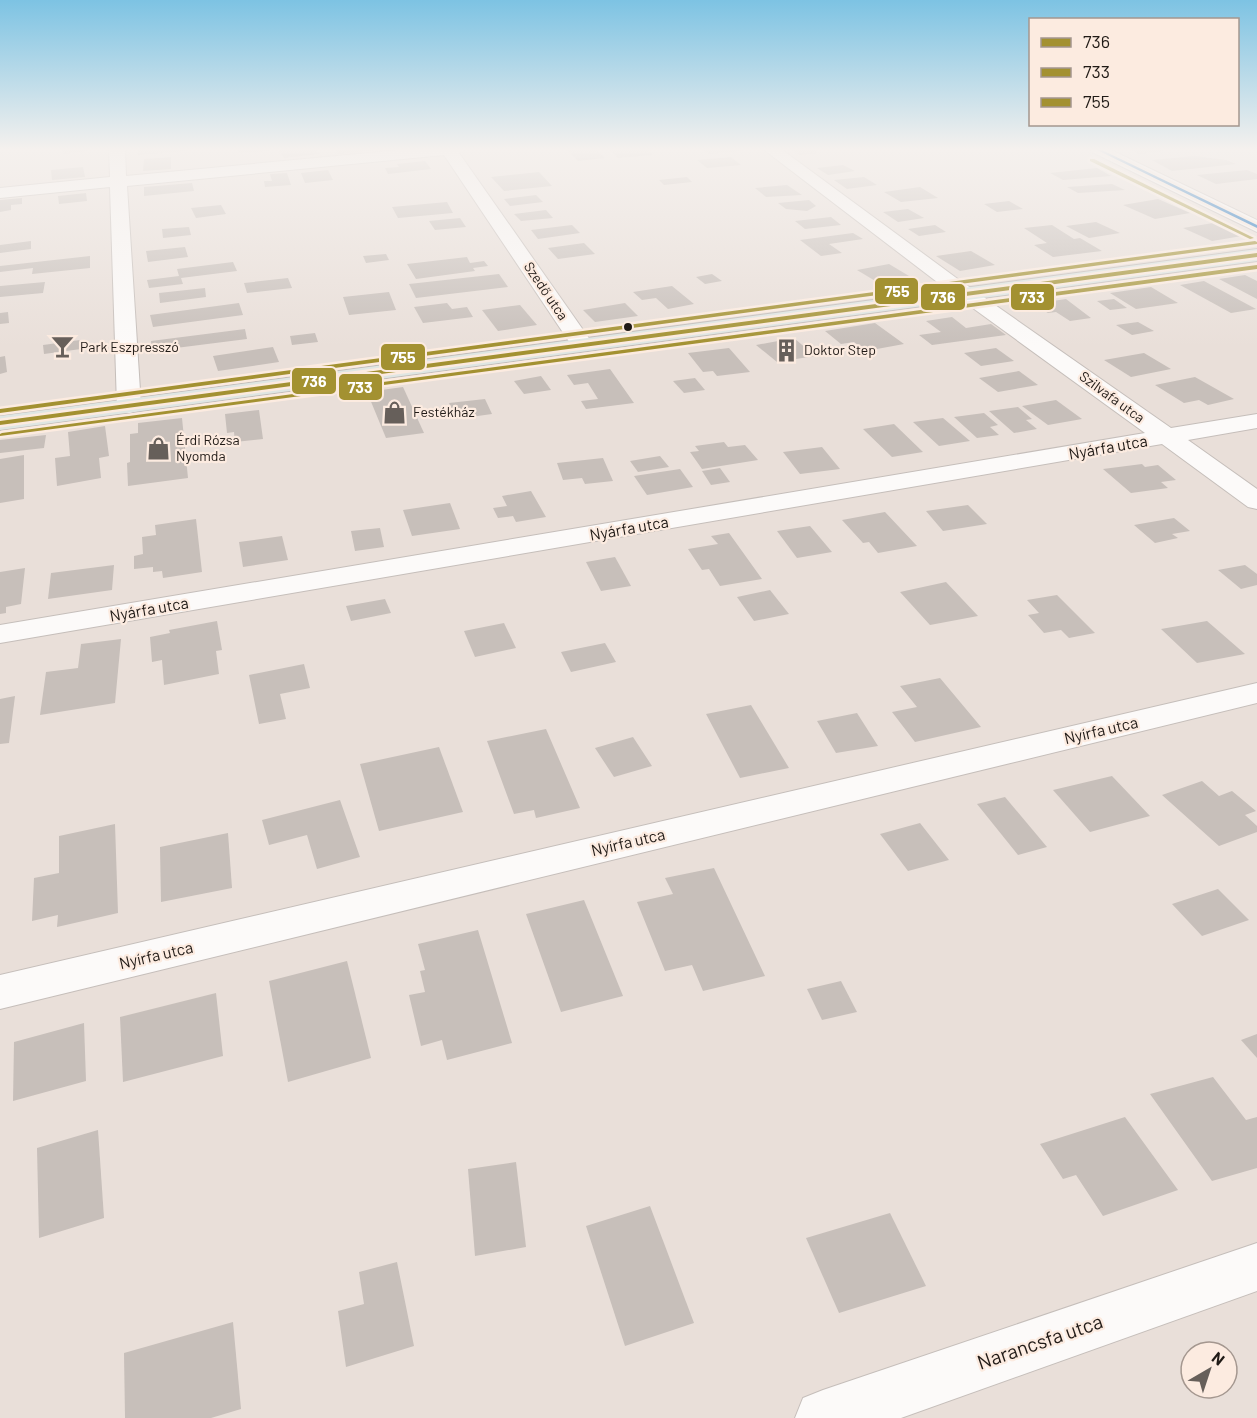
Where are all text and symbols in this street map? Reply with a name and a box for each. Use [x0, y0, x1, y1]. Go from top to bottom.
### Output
legend [1029, 18, 1239, 126]
text: 736 [1083, 30, 1110, 52]
text: 733 [1083, 60, 1110, 82]
text: 755 [1083, 90, 1110, 112]
street label: Szedő utca [521, 258, 572, 323]
line badge: 755 [874, 277, 919, 305]
text: 755 [884, 281, 910, 300]
line badge: 736 [920, 283, 966, 311]
line badge: 733 [1010, 283, 1055, 311]
text: 736 [930, 287, 956, 306]
text: 733 [1019, 287, 1045, 306]
unlabelled marker [622, 321, 634, 333]
bar icon: Park Eszpresszó [49, 334, 75, 360]
building icon: Doktor Step [773, 337, 799, 363]
place label: Park Eszpresszó [80, 338, 179, 355]
place label: Doktor Step [804, 341, 876, 358]
line badge: 755 [380, 343, 426, 371]
text: 755 [390, 347, 416, 366]
line badge: 736 [291, 367, 337, 395]
street label: Szilvafa utca [1076, 367, 1148, 426]
text: 736 [301, 371, 327, 390]
line badge: 733 [338, 373, 383, 401]
text: 733 [347, 377, 373, 396]
shop icon: Festékház [382, 399, 408, 425]
place label: Festékház [413, 403, 475, 420]
street label: Nyárfa utca [1067, 430, 1149, 463]
place label: Érdi Rózsa Nyomda [176, 431, 240, 464]
shop icon: Érdi Rózsa Nyomda [145, 435, 171, 461]
street label: Nyárfa utca [588, 511, 670, 544]
street label: Nyárfa utca [108, 592, 190, 625]
street label: Nyírfa utca [1062, 712, 1140, 747]
street label: Nyírfa utca [589, 824, 667, 859]
street label: Nyírfa utca [117, 937, 195, 972]
street label: Narancsfa utca [974, 1308, 1106, 1374]
north arrow [1179, 1340, 1239, 1400]
text: N [1209, 1347, 1229, 1369]

